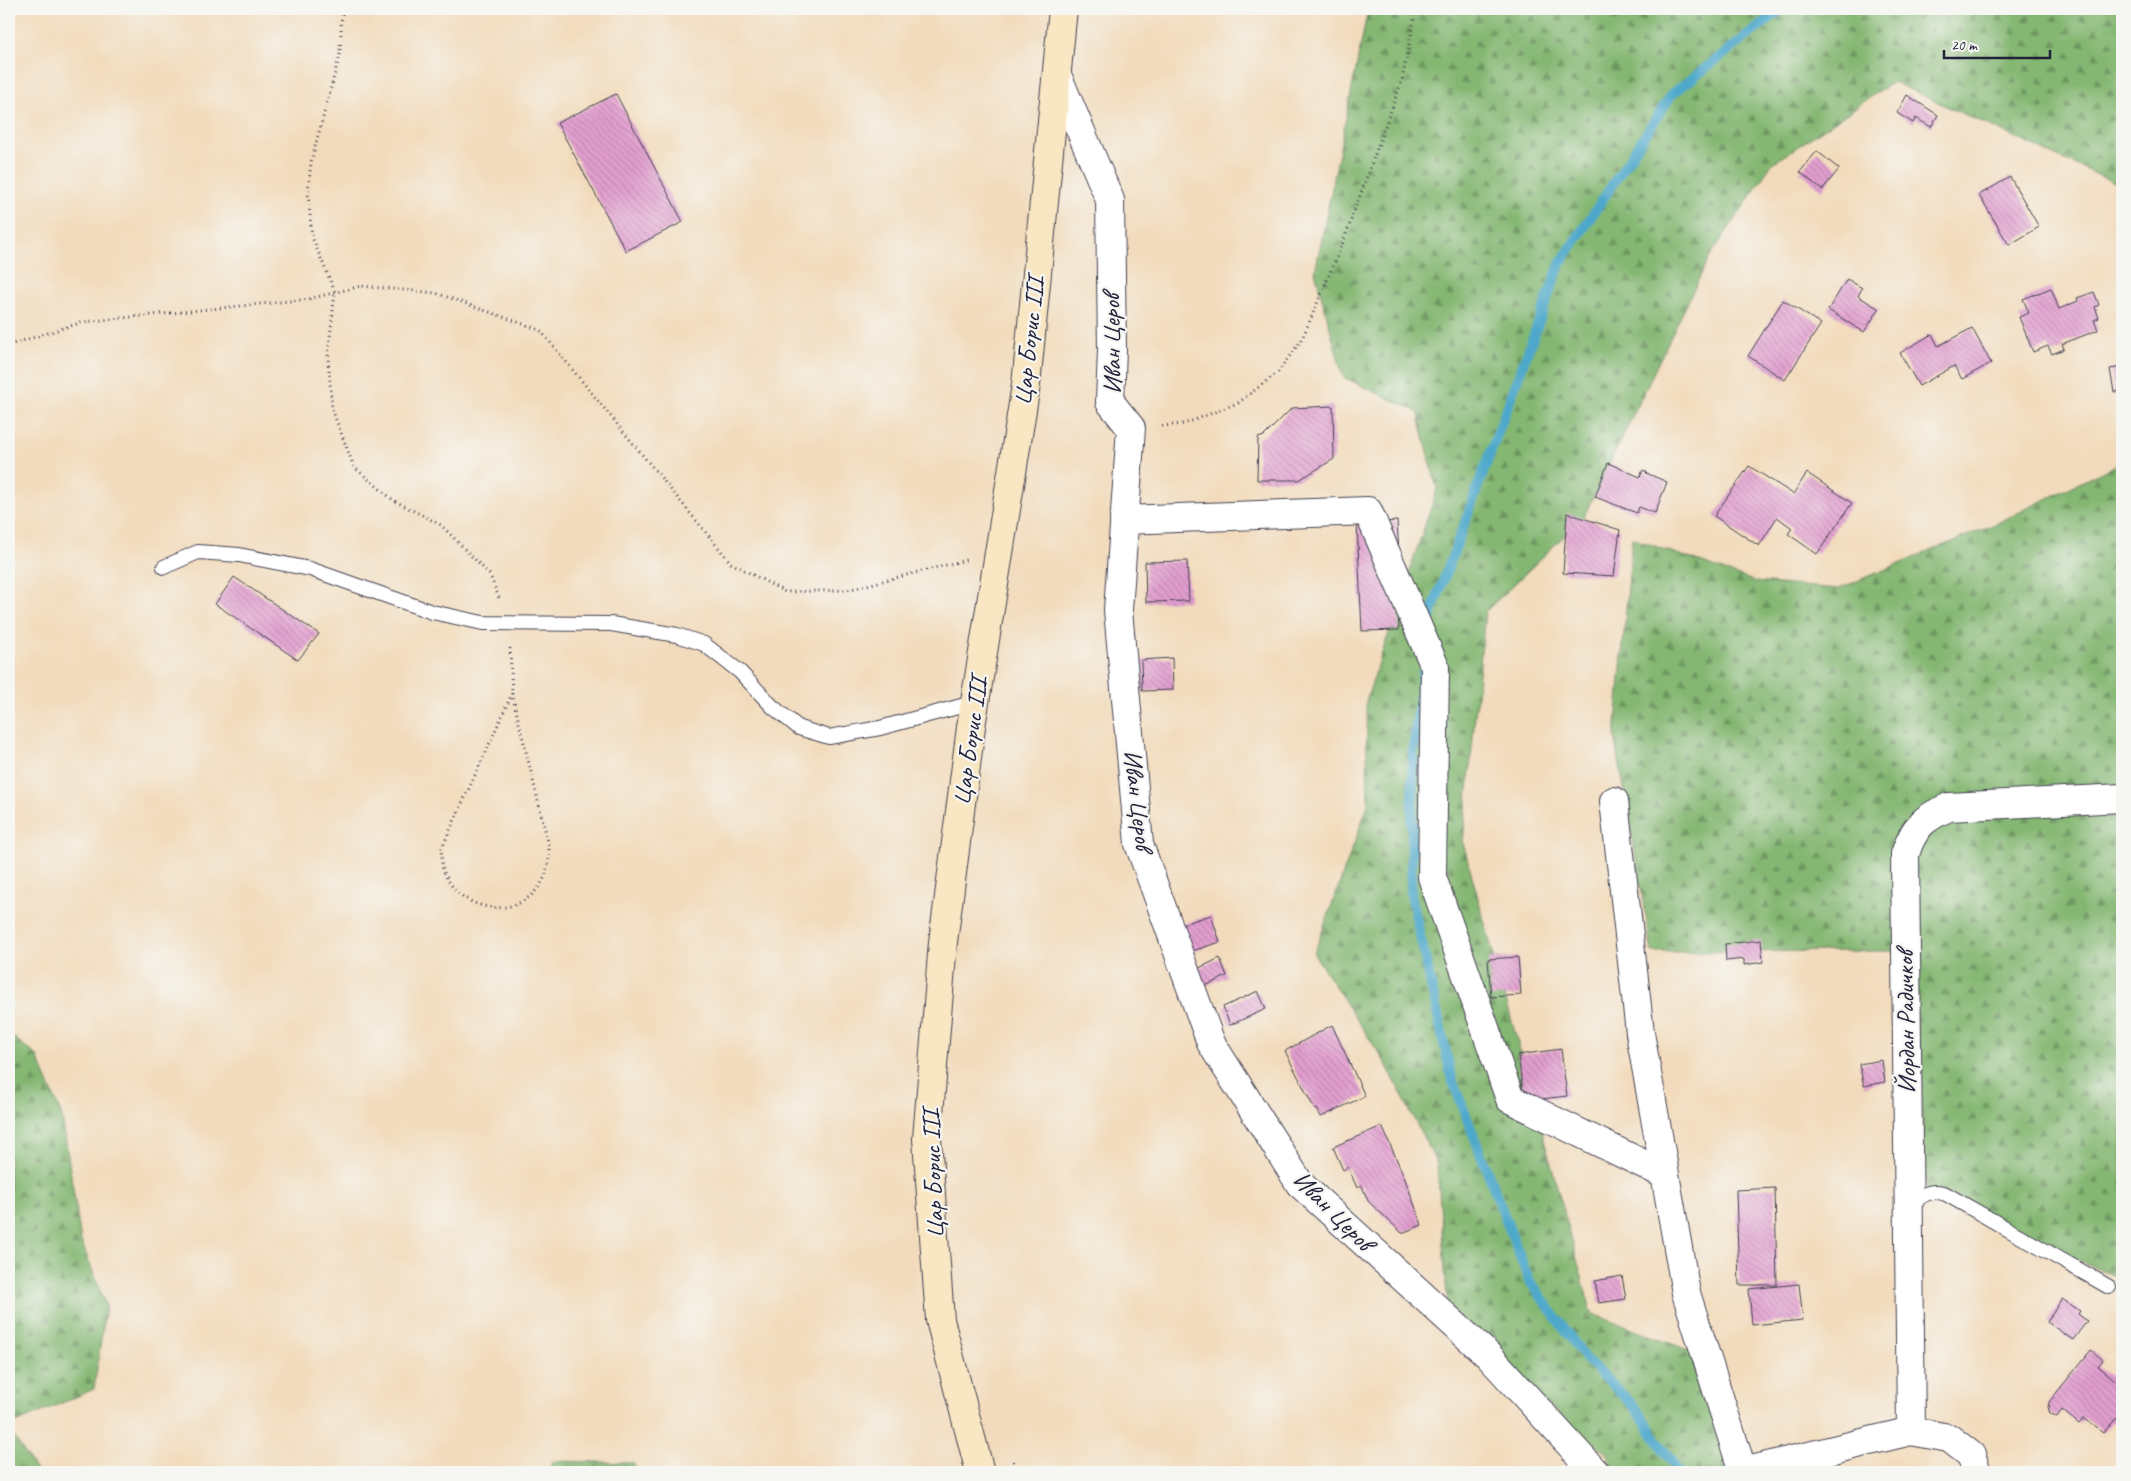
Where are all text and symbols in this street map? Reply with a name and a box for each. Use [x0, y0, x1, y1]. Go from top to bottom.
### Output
scale bar [1944, 28, 2050, 60]
text: 20 m [1951, 36, 1978, 55]
street label: Цар Борис III [1006, 270, 1052, 407]
street label: Иван Церов [1095, 287, 1129, 395]
street label: Цар Борис III [945, 670, 996, 807]
street label: Иван Церов [1116, 748, 1161, 858]
street label: Йордан Радичков [1889, 944, 1923, 1094]
street label: Цар Борис III [915, 1104, 951, 1239]
street label: Иван Церов [1286, 1164, 1384, 1262]

